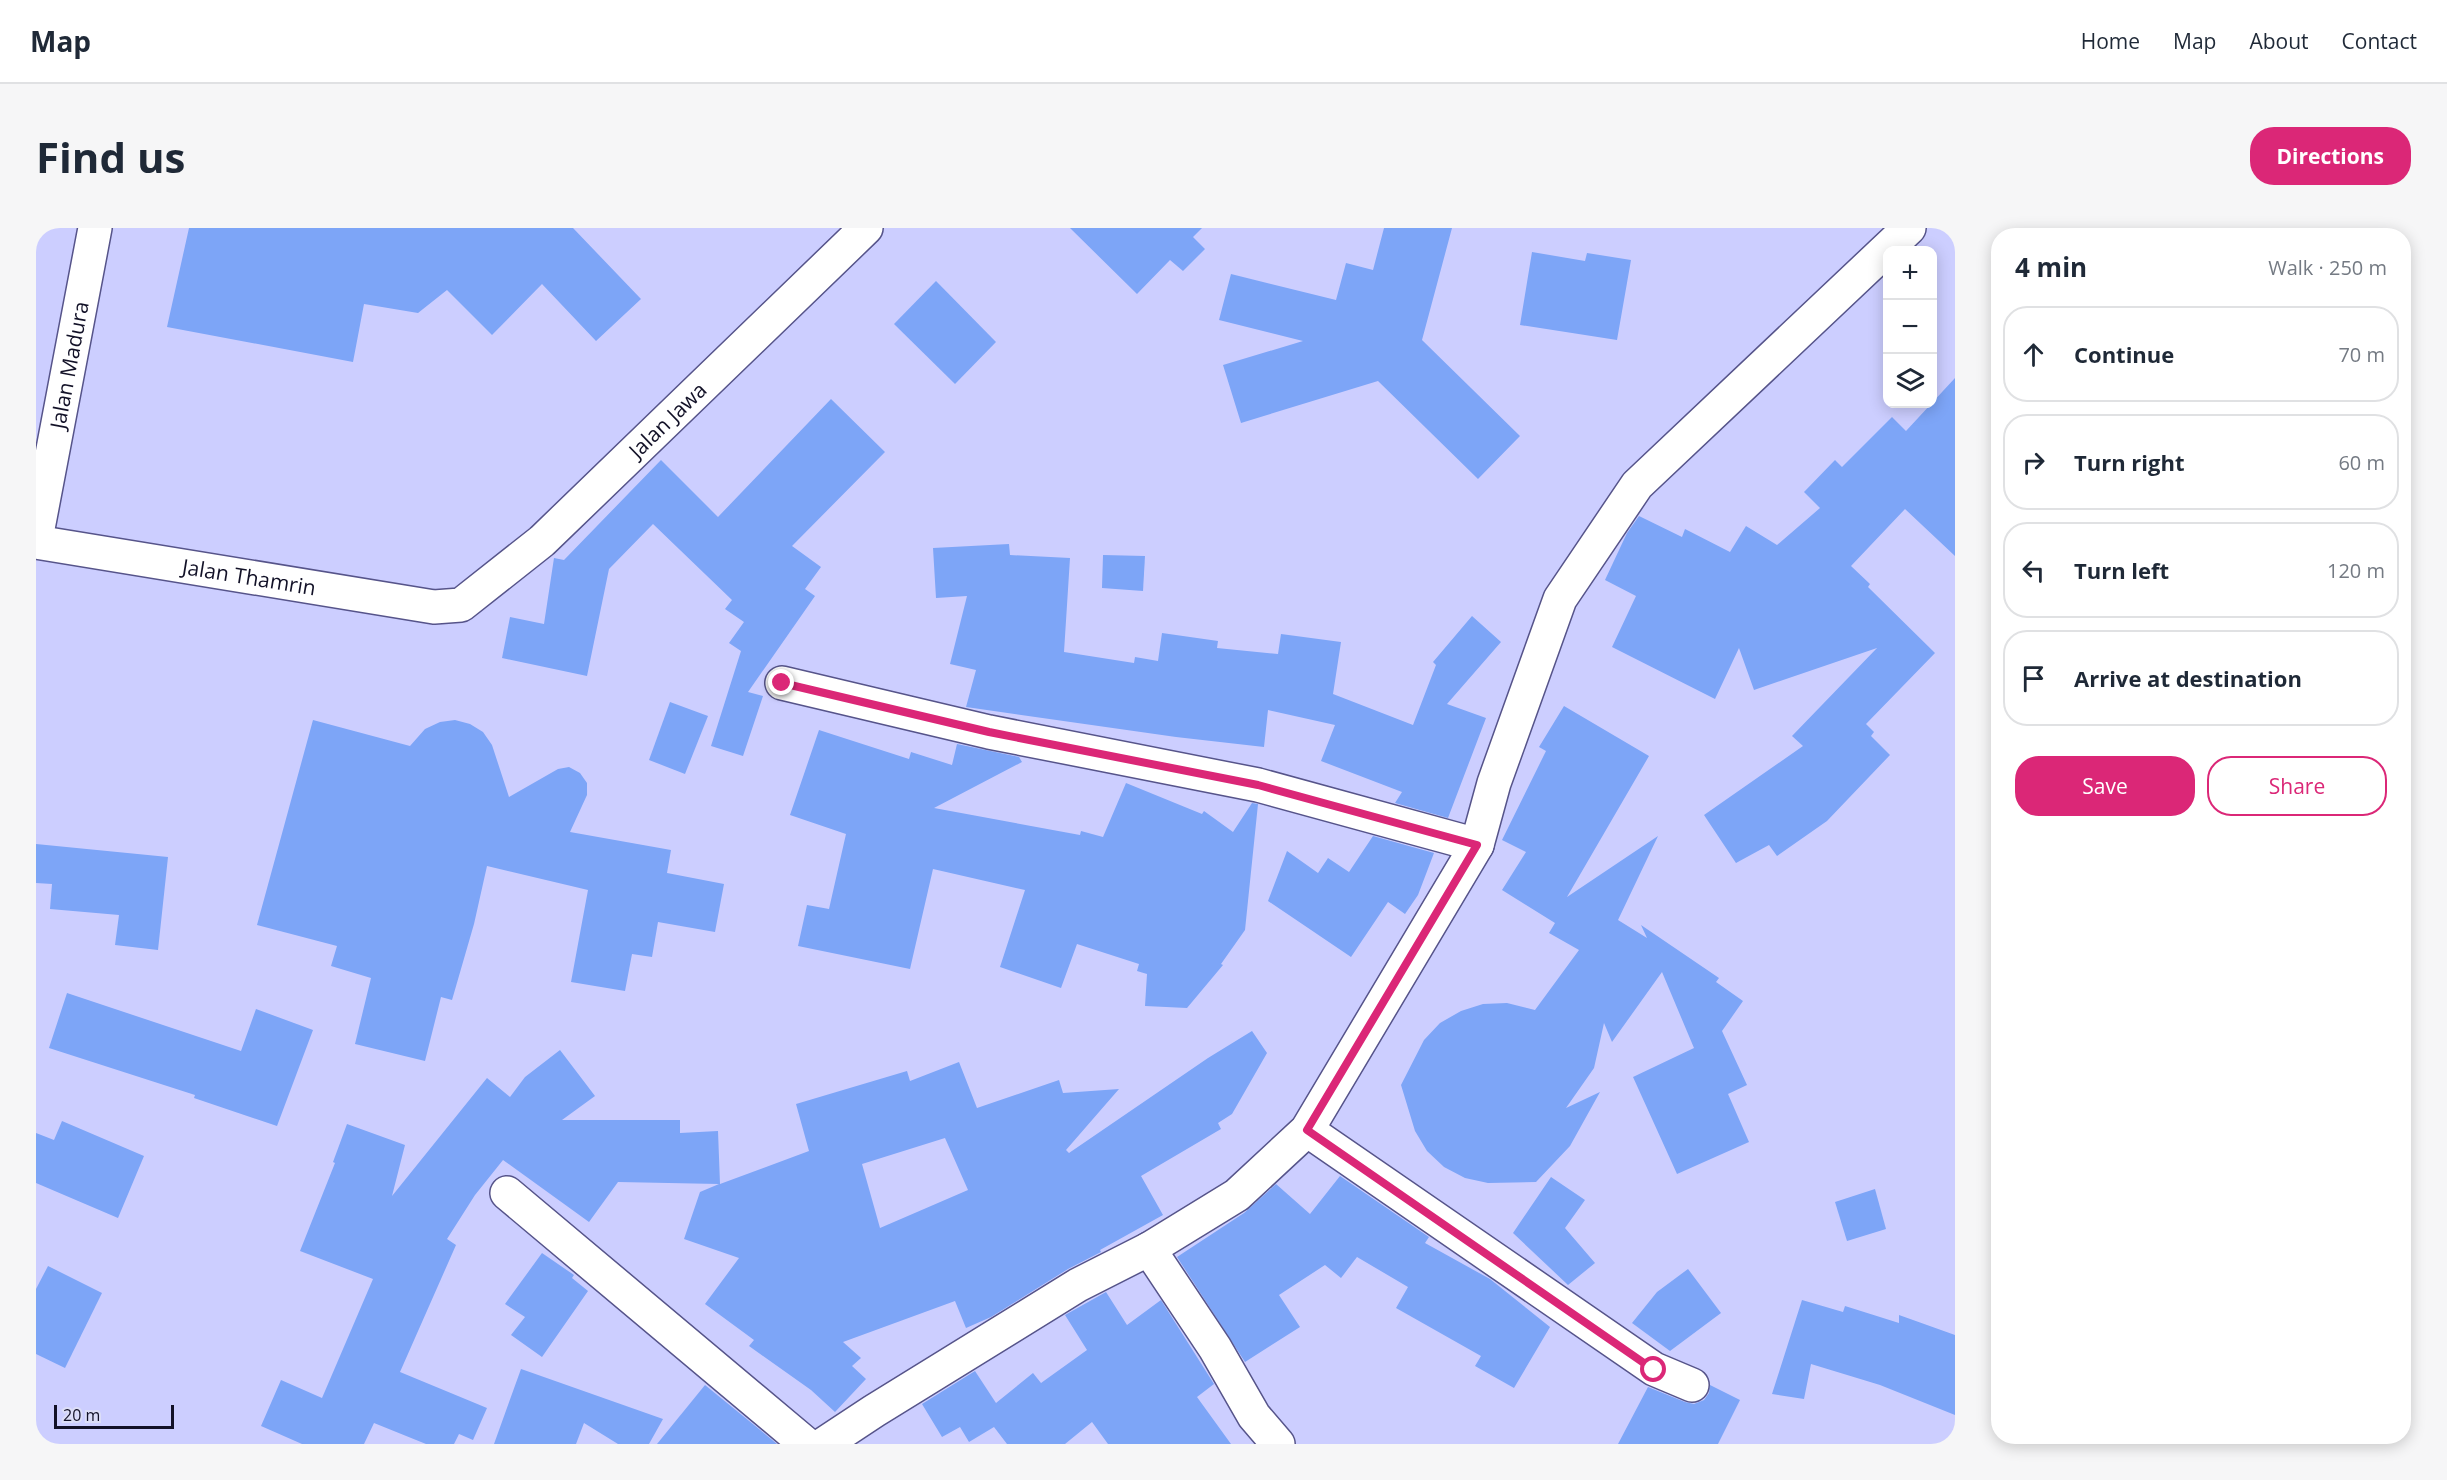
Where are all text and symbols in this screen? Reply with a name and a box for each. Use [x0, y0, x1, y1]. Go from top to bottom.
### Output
text: Map [30, 22, 91, 60]
text: Home [2081, 27, 2140, 55]
text: Map [2173, 27, 2216, 55]
text: About [2249, 27, 2309, 55]
text: Contact [2342, 27, 2417, 55]
button: Directions [2250, 127, 2411, 185]
text: Find us [36, 128, 185, 185]
map controls [1883, 246, 1937, 408]
button: + [1883, 246, 1937, 300]
text: 4 min [2015, 249, 2087, 285]
text: Walk · 250 m [2268, 254, 2387, 281]
street label: Jalan Madura [43, 299, 95, 433]
button: − [1883, 300, 1937, 354]
icon: ahead [2017, 338, 2050, 371]
text: Continue [2074, 339, 2174, 369]
text: 70 m [2338, 341, 2385, 368]
button: layers [1883, 354, 1937, 408]
street label: Jalan Jawa [621, 376, 712, 465]
icon: right [2017, 446, 2050, 479]
text: Turn right [2074, 447, 2185, 477]
text: 60 m [2338, 449, 2385, 476]
street label: Jalan Thamrin [178, 552, 318, 602]
icon: left [2017, 554, 2050, 587]
text: Turn left [2074, 555, 2169, 585]
text: 120 m [2327, 557, 2385, 584]
icon: arrive [2017, 662, 2050, 695]
text: Arrive at destination [2074, 663, 2302, 693]
route end [768, 669, 794, 695]
button: Save [2015, 756, 2195, 816]
button: Share [2207, 756, 2387, 816]
route start [1640, 1356, 1666, 1382]
scale bar [54, 1402, 174, 1430]
text: 20 m [63, 1404, 100, 1426]

